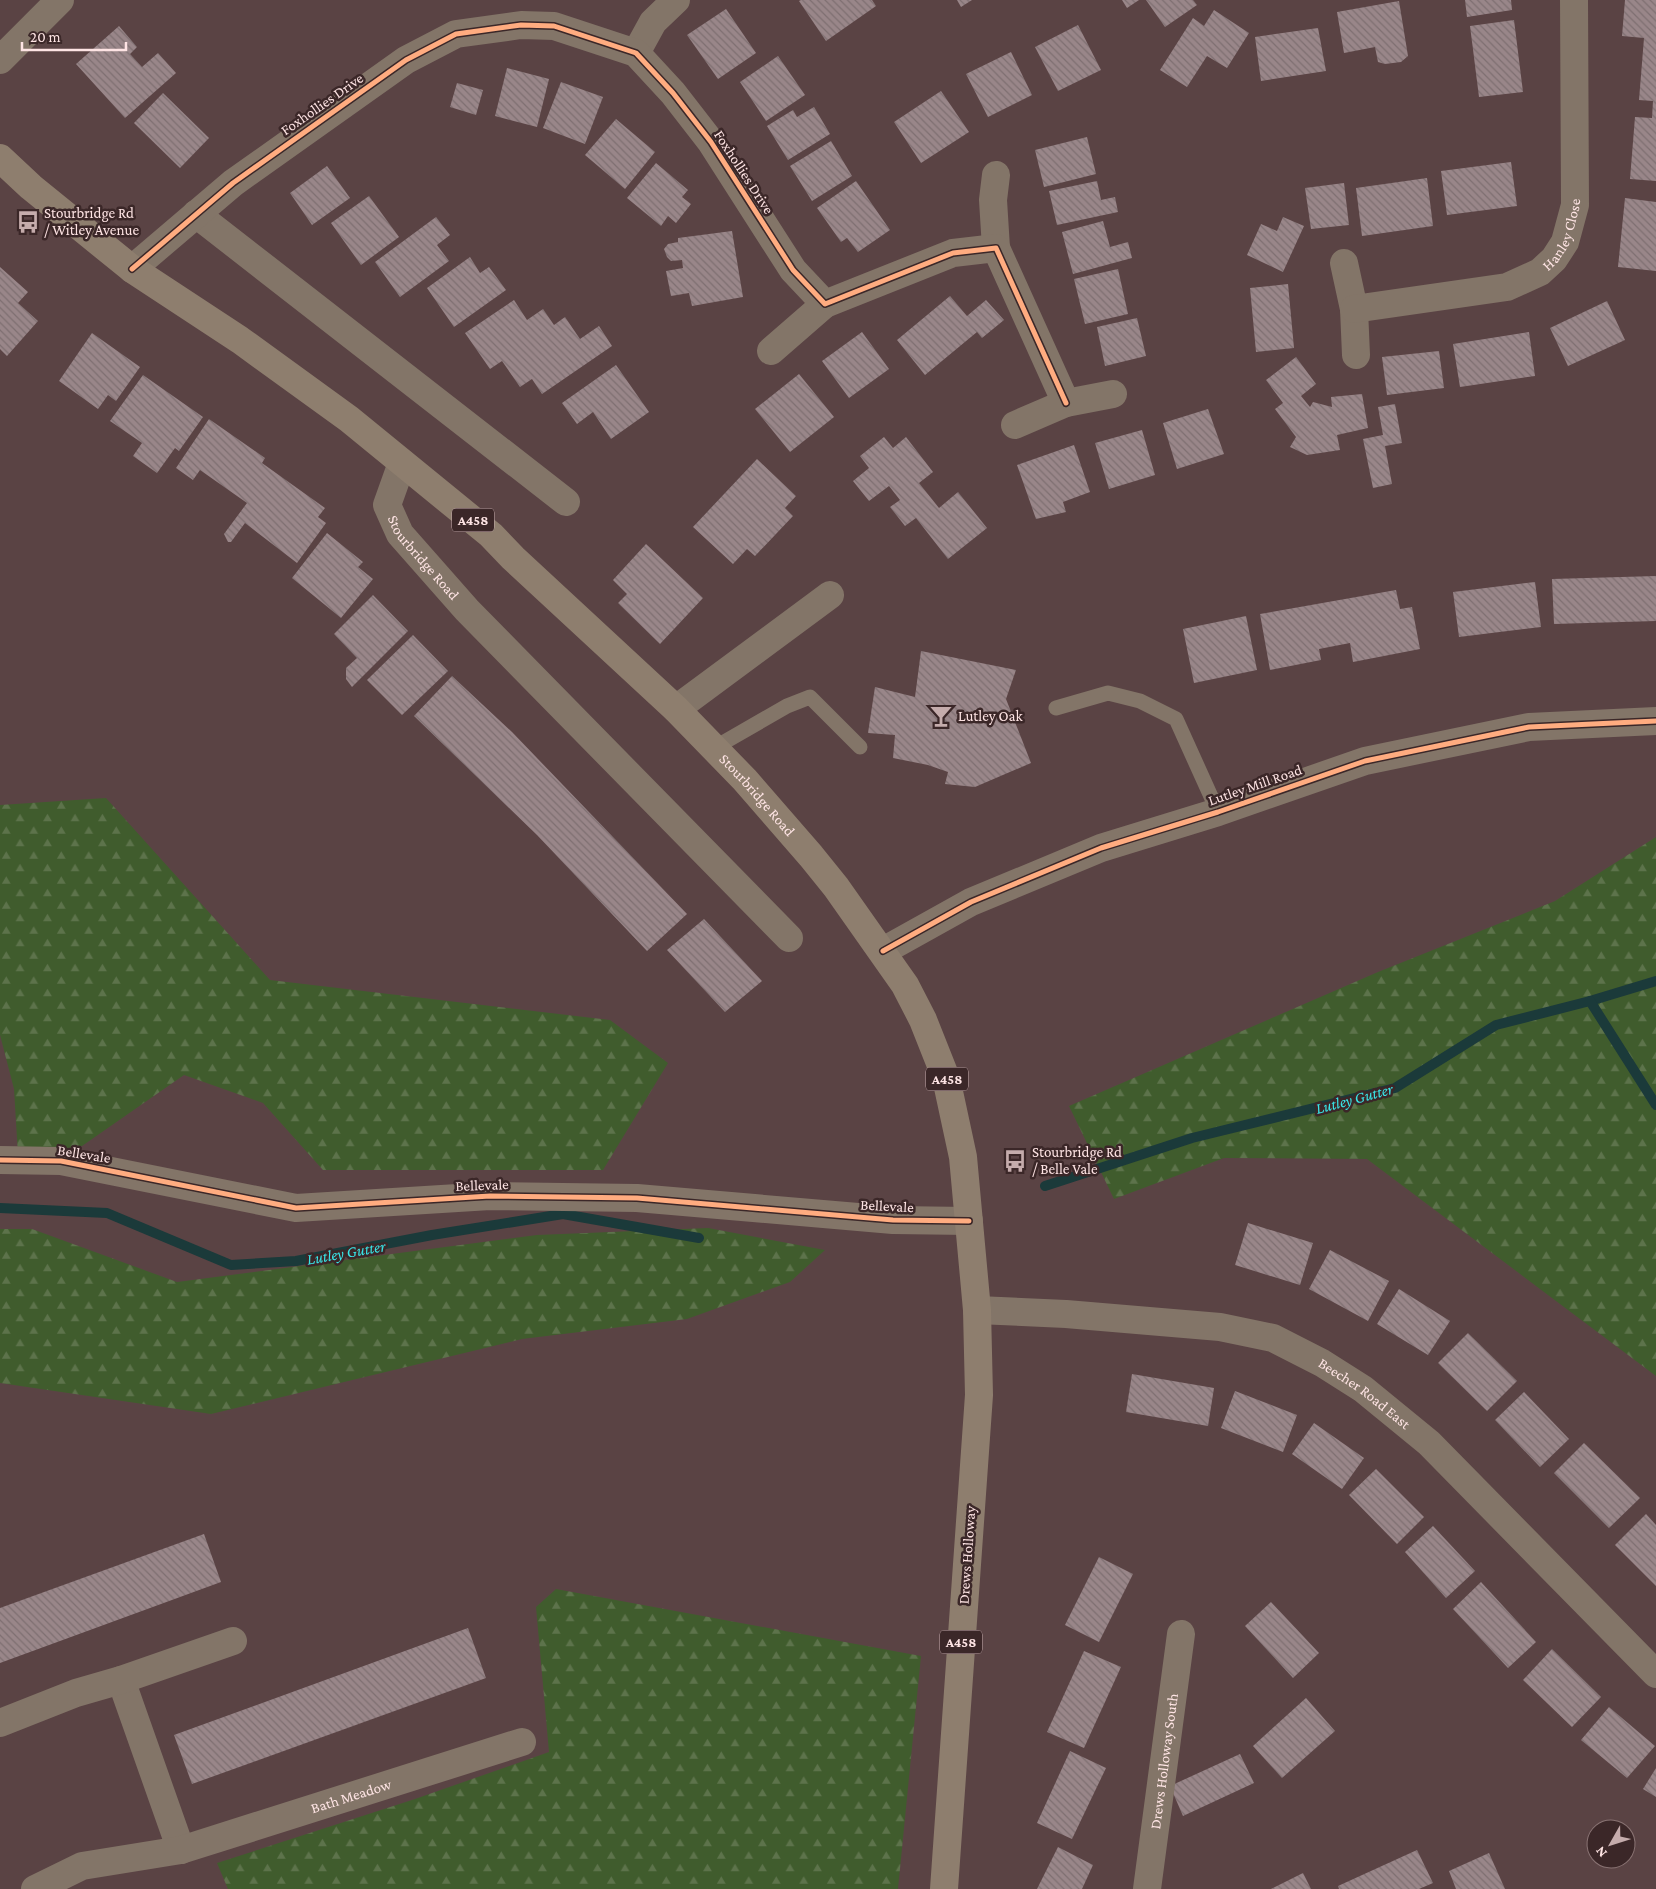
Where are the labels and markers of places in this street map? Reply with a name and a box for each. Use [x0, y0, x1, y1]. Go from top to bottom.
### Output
place label: Stourbridge Rd / Witley Avenue [44, 205, 139, 239]
bus stop icon: Stourbridge Rd / Witley Avenue [15, 209, 41, 235]
bar icon: Lutley Oak [928, 703, 954, 729]
place label: Lutley Oak [958, 708, 1024, 725]
place label: Stourbridge Rd / Belle Vale [1032, 1144, 1122, 1177]
bus stop icon: Stourbridge Rd / Belle Vale [1002, 1148, 1028, 1174]

